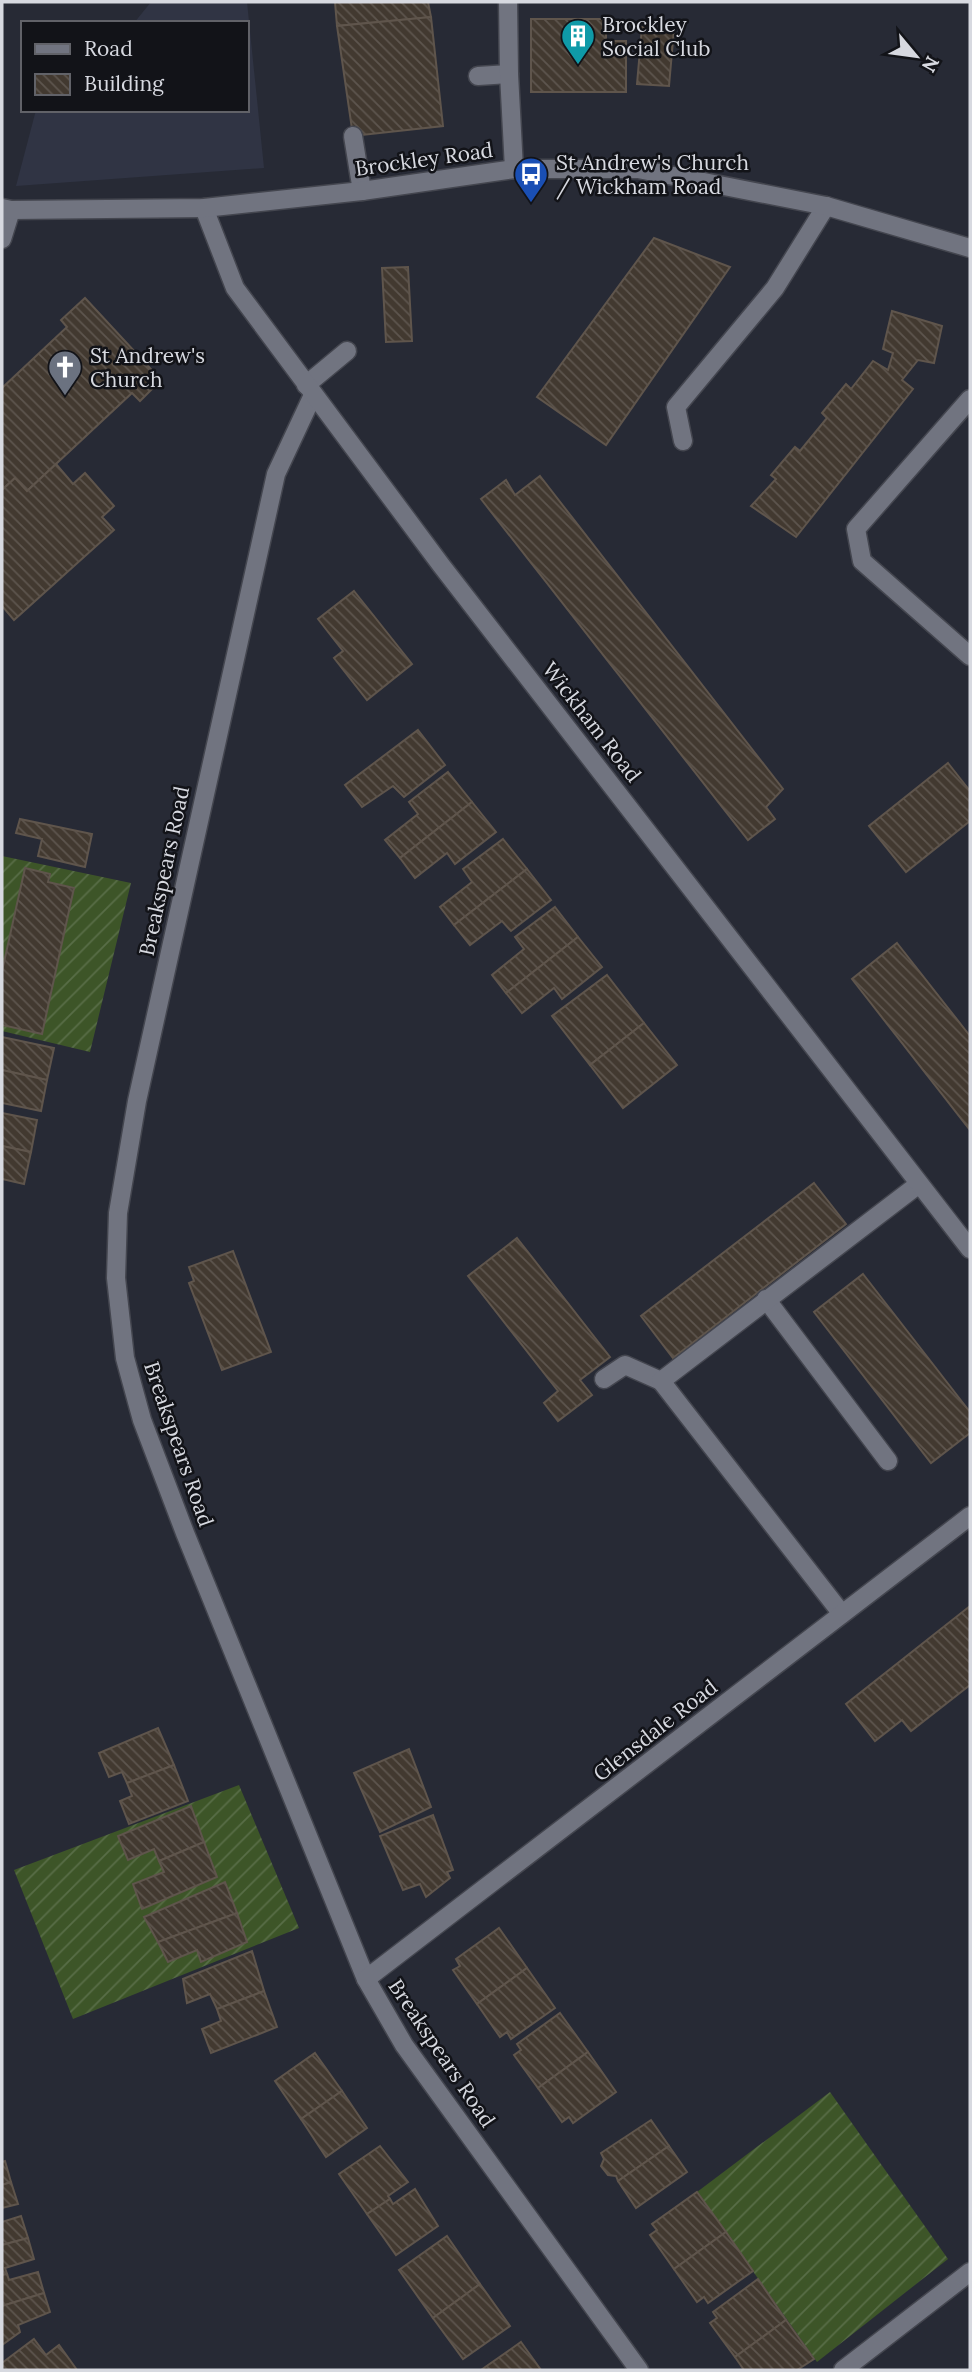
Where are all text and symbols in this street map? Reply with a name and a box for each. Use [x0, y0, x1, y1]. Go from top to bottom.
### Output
place label: Brockley Social Club [602, 11, 711, 62]
building icon: Brockley Social Club [559, 17, 597, 66]
legend [21, 21, 248, 112]
north arrow [881, 21, 951, 91]
text: Road [84, 35, 133, 62]
text: N [917, 52, 945, 77]
text: Building [84, 70, 164, 97]
street label: Brockley Road [353, 136, 495, 182]
place label: St Andrew's Church / Wickham Road [556, 149, 749, 200]
bus stop icon: St Andrew's Church / Wickham Road [512, 155, 550, 204]
place label: St Andrew's Church [90, 342, 205, 393]
church icon: St Andrew's Church [46, 348, 84, 397]
street label: Wickham Road [537, 656, 647, 788]
street label: Breakspears Road [133, 784, 195, 958]
street label: Breakspears Road [138, 1358, 220, 1530]
street label: Glensdale Road [587, 1673, 723, 1787]
street label: Breakspears Road [382, 1974, 502, 2132]

